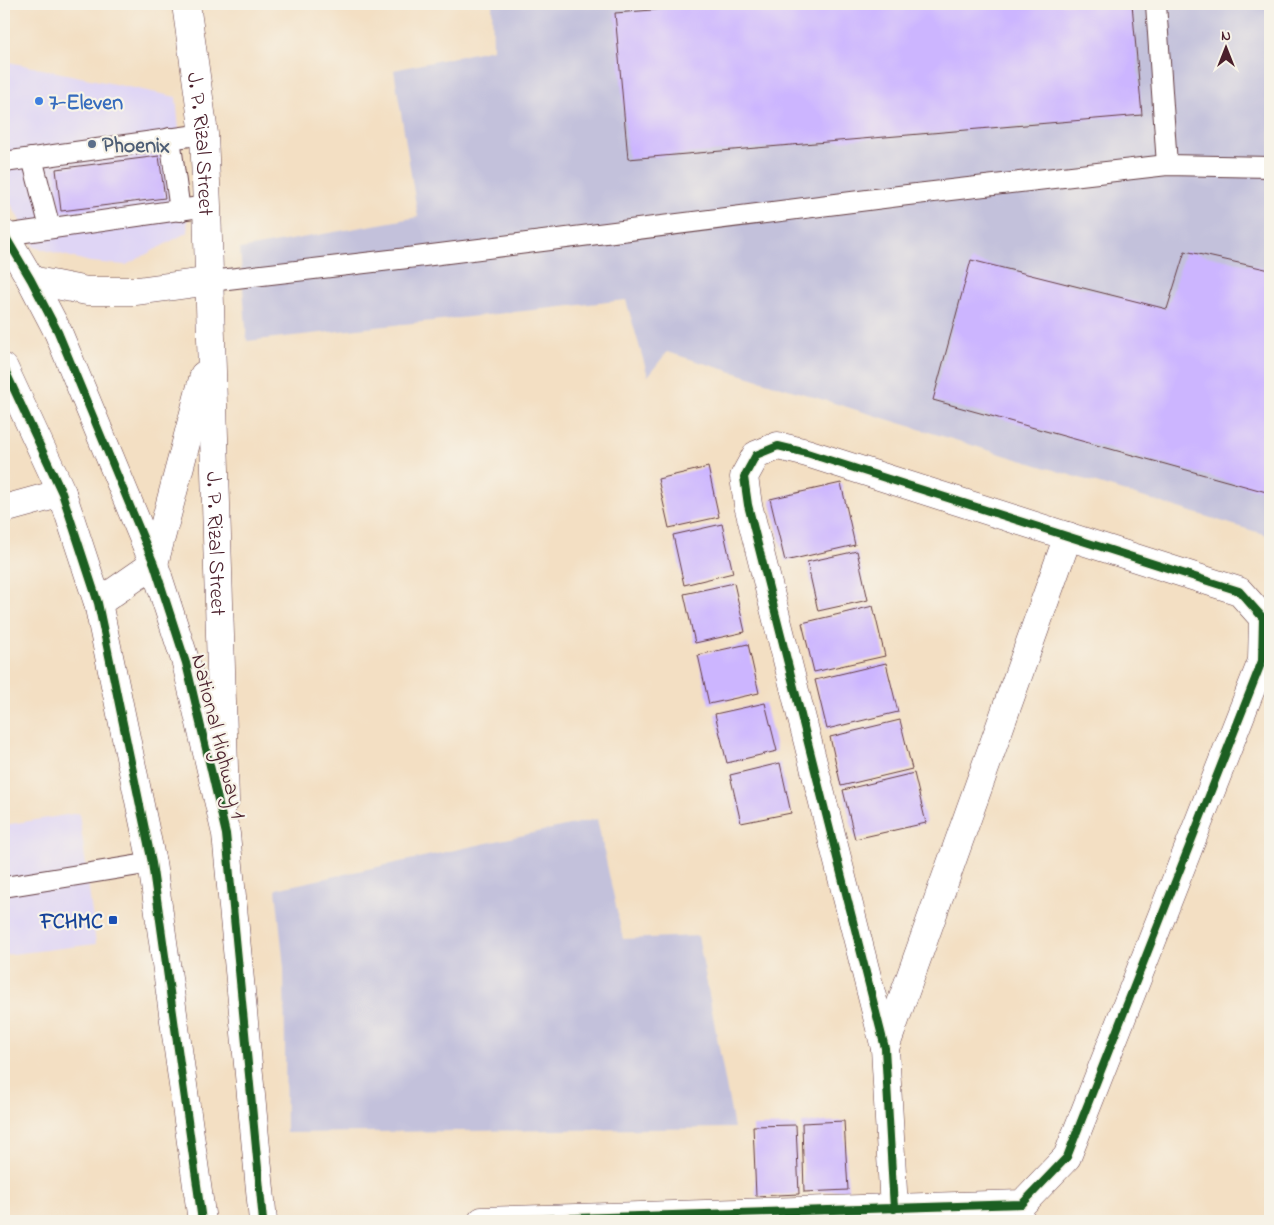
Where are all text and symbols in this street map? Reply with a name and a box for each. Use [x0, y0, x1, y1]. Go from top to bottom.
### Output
north arrow [1202, 22, 1252, 72]
text: N [1221, 26, 1231, 47]
street label: J. P. Rizal Street [177, 70, 220, 217]
place label: 7-Eleven [49, 88, 123, 120]
marker: 7-Eleven [33, 95, 45, 107]
place label: Phoenix [102, 131, 170, 163]
marker: Phoenix [86, 138, 98, 150]
street label: J. P. Rizal Street [196, 471, 232, 617]
street label: National Highway 1 [180, 651, 253, 823]
place label: FCHMC [39, 907, 103, 939]
marker: FCHMC [107, 914, 119, 926]

